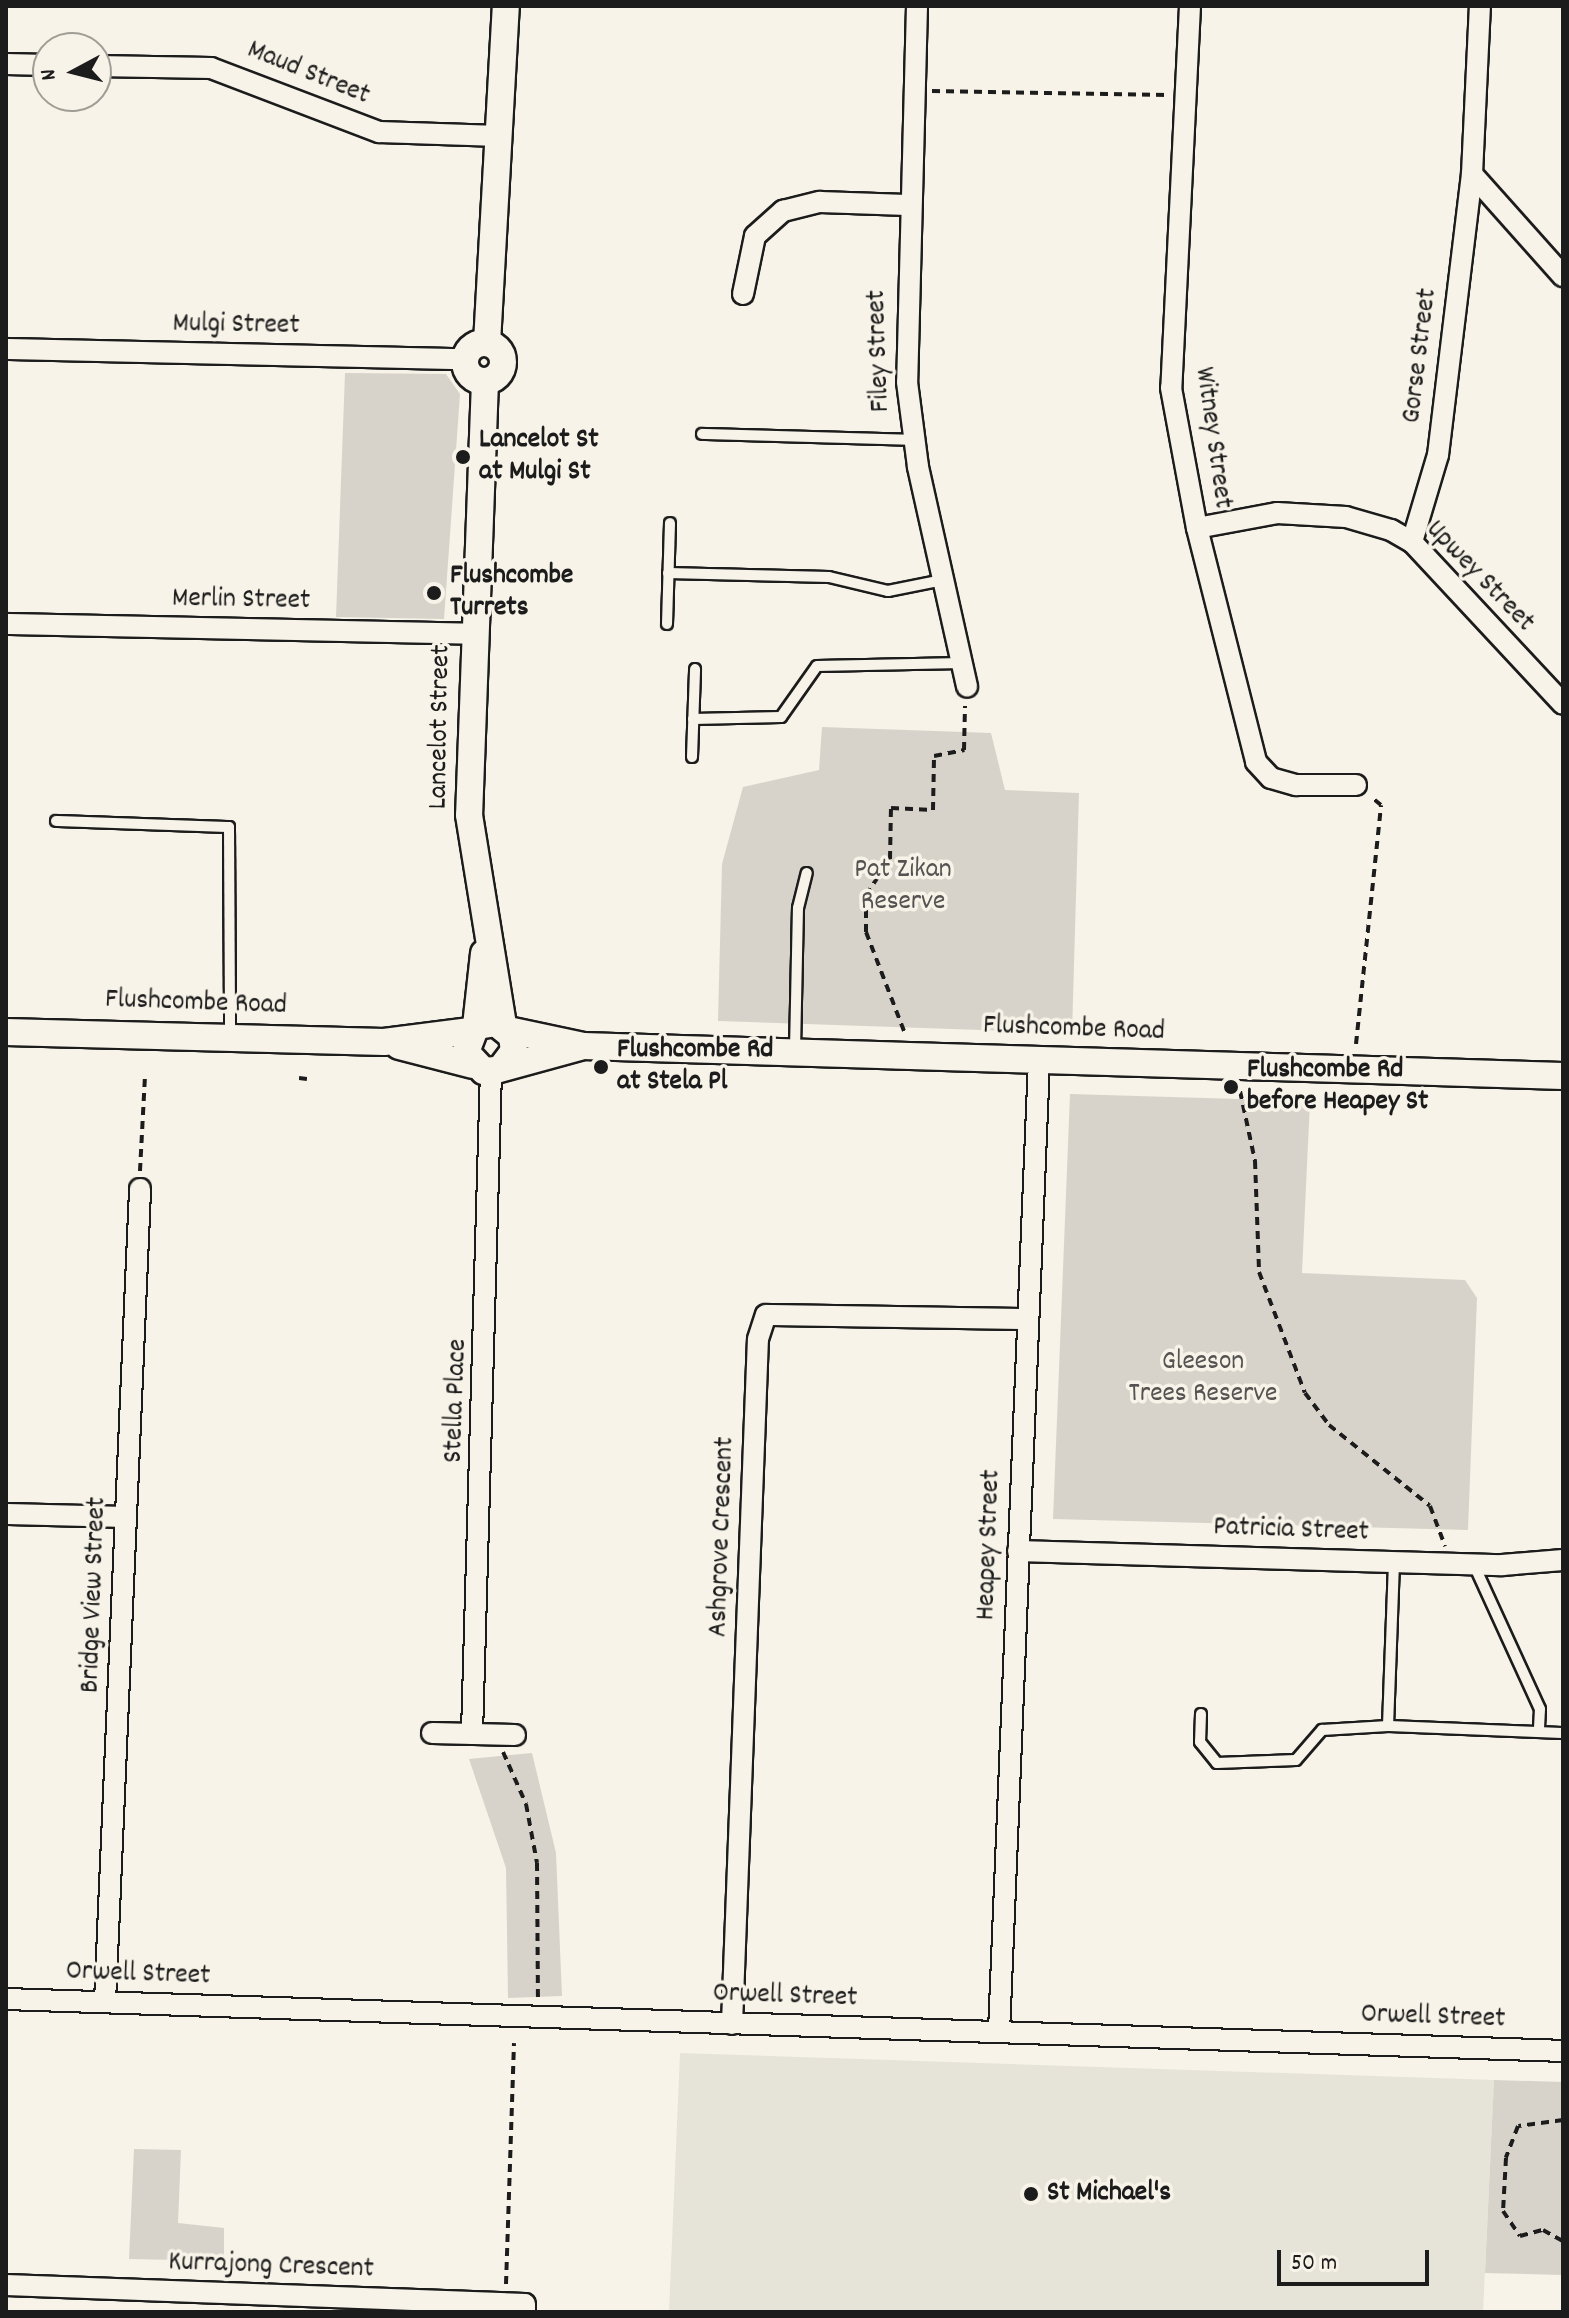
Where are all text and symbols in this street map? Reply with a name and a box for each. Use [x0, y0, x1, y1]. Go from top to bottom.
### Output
north arrow [32, 32, 112, 112]
street label: Maud Street [242, 34, 374, 114]
text: N [34, 67, 66, 82]
street label: Gorse Street [1396, 287, 1446, 425]
street label: Filey Street [861, 289, 899, 413]
street label: Mulgi Street [172, 308, 300, 344]
street label: Witney Street [1185, 365, 1239, 511]
place label: Lancelot St at Mulgi St [479, 424, 599, 490]
marker: Lancelot St at Mulgi St [454, 448, 472, 466]
street label: Upwey Street [1417, 514, 1541, 640]
place label: Flushcombe Turrets [450, 560, 573, 626]
street label: Merlin Street [172, 583, 310, 619]
marker: Flushcombe Turrets [425, 584, 443, 602]
street label: Lancelot Street [423, 644, 459, 810]
park label: Pat Zikan Reserve [854, 854, 952, 920]
street label: Flushcombe Road [104, 984, 288, 1024]
street label: Flushcombe Road [982, 1010, 1166, 1050]
place label: Flushcombe Rd at Stela Pl [617, 1034, 773, 1100]
place label: Flushcombe Rd before Heapey St [1247, 1054, 1428, 1120]
marker: Flushcombe Rd at Stela Pl [592, 1058, 610, 1076]
marker: Flushcombe Rd before Heapey St [1222, 1078, 1240, 1096]
street label: Stella Place [438, 1338, 476, 1464]
park label: Gleeson Trees Reserve [1129, 1346, 1277, 1412]
street label: Ashgrove Crescent [703, 1436, 743, 1638]
street label: Heapey Street [971, 1469, 1009, 1621]
street label: Bridge View Street [75, 1496, 115, 1694]
street label: Patricia Street [1213, 1511, 1369, 1551]
street label: Orwell Street [65, 1956, 211, 1994]
street label: Orwell Street [712, 1978, 858, 2016]
street label: Orwell Street [1360, 1999, 1506, 2037]
place label: St Michael's [1047, 2177, 1171, 2211]
marker: St Michael's [1022, 2185, 1040, 2203]
scale bar [1281, 2234, 1433, 2284]
street label: Kurrajong Crescent [168, 2247, 374, 2287]
text: 50 m [1291, 2247, 1337, 2281]

